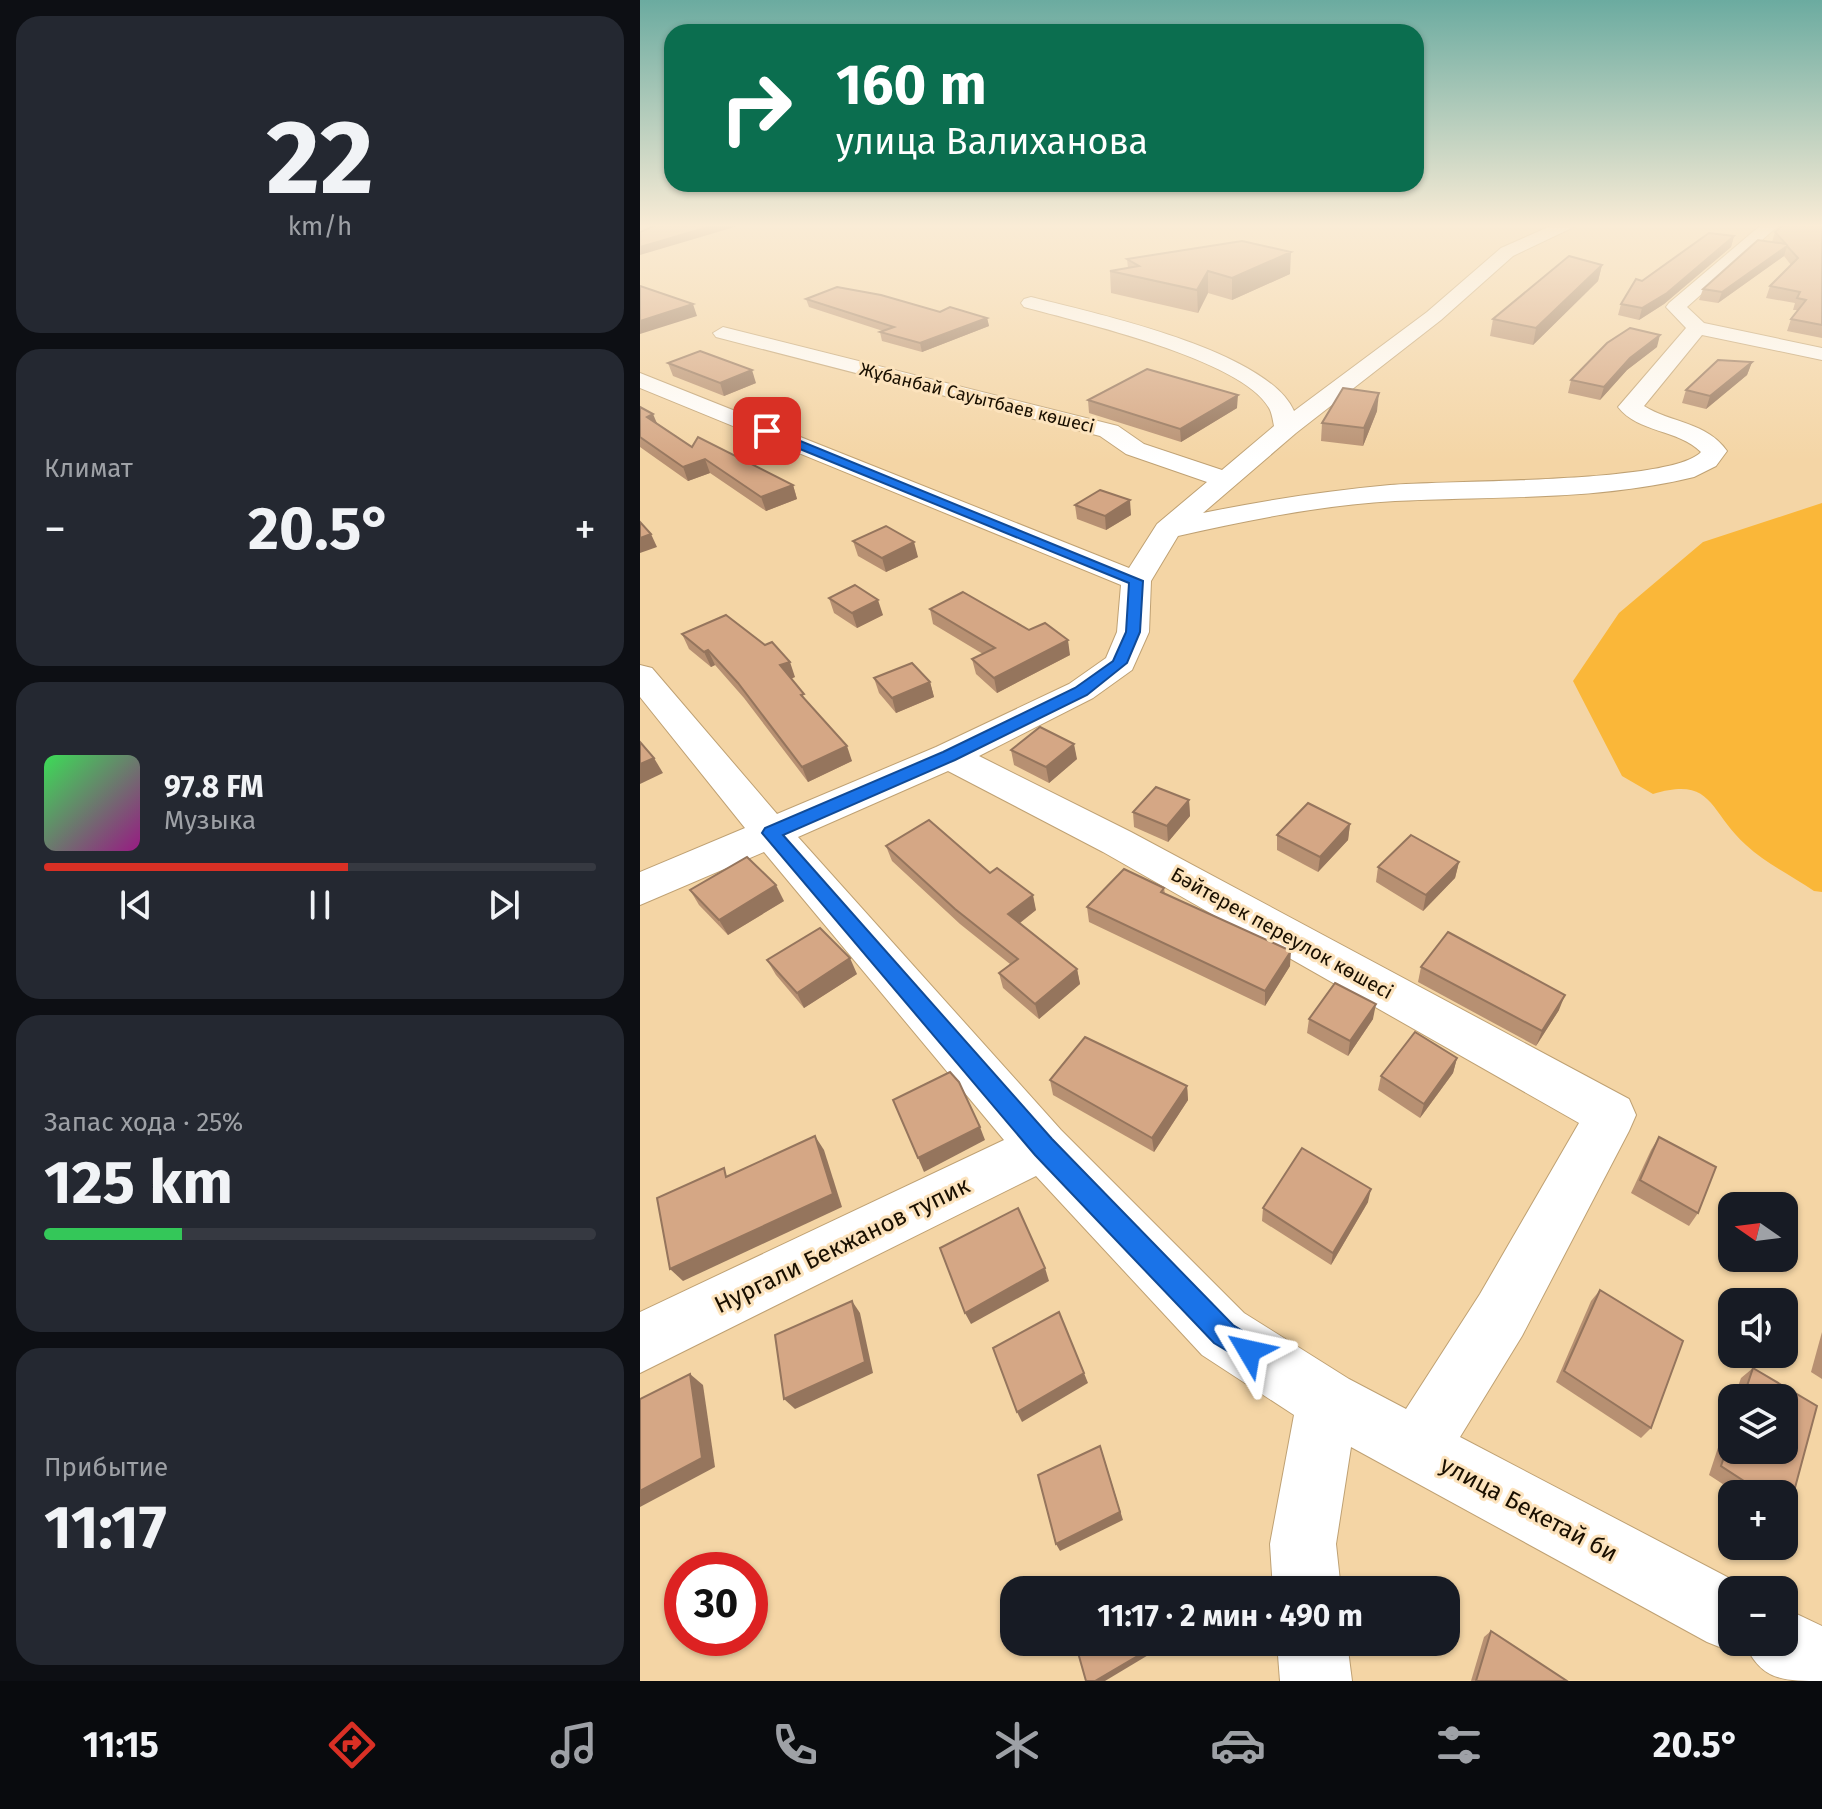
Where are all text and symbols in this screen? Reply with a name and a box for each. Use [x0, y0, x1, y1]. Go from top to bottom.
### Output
text: 160 m [836, 52, 987, 119]
icon: right [704, 56, 808, 160]
text: 22 [266, 96, 374, 221]
text: улица Валиханова [836, 120, 1148, 164]
text: km/h [288, 211, 352, 242]
street label: Жұбанбай Сауытбаев көшесі [857, 358, 1097, 438]
pin [733, 397, 801, 465]
icon: arrive [745, 409, 789, 453]
text: Климат [44, 453, 133, 484]
text: 20.5° [248, 493, 392, 565]
text: − [44, 503, 66, 556]
text: + [574, 503, 596, 556]
text: 97.8 FM [164, 769, 264, 805]
text: Музыка [164, 805, 256, 836]
street label: Бәйтерек переулок көшесі [1167, 862, 1397, 1004]
icon: previous [114, 883, 158, 927]
icon: pause [298, 883, 342, 927]
icon: next [482, 883, 526, 927]
text: Запас хода · 25% [44, 1107, 243, 1138]
text: 125 km [44, 1147, 233, 1219]
street label: Нургали Бекжанов тупик [710, 1171, 975, 1319]
north arrow [1718, 1192, 1798, 1272]
map controls [1718, 1192, 1798, 1656]
button: sound [1718, 1288, 1798, 1368]
position arrow [1207, 1309, 1291, 1393]
button: layers [1718, 1384, 1798, 1464]
street label: улица Бекетай би [1435, 1450, 1623, 1568]
text: Прибытие [44, 1452, 168, 1483]
button: + [1718, 1480, 1798, 1560]
text: 11:17 [44, 1492, 167, 1564]
speed limit sign: 30 [664, 1552, 768, 1656]
button: − [1718, 1576, 1798, 1656]
text: 11:17 · 2 мин · 490 m [1097, 1598, 1363, 1634]
icon: directions [324, 1717, 380, 1773]
icon: music [546, 1717, 602, 1773]
icon: phone [767, 1717, 823, 1773]
icon: climate [989, 1717, 1045, 1773]
icon: car [1210, 1717, 1266, 1773]
icon: filters [1431, 1717, 1487, 1773]
text: 11:15 [83, 1723, 159, 1767]
text: 20.5° [1653, 1723, 1739, 1767]

